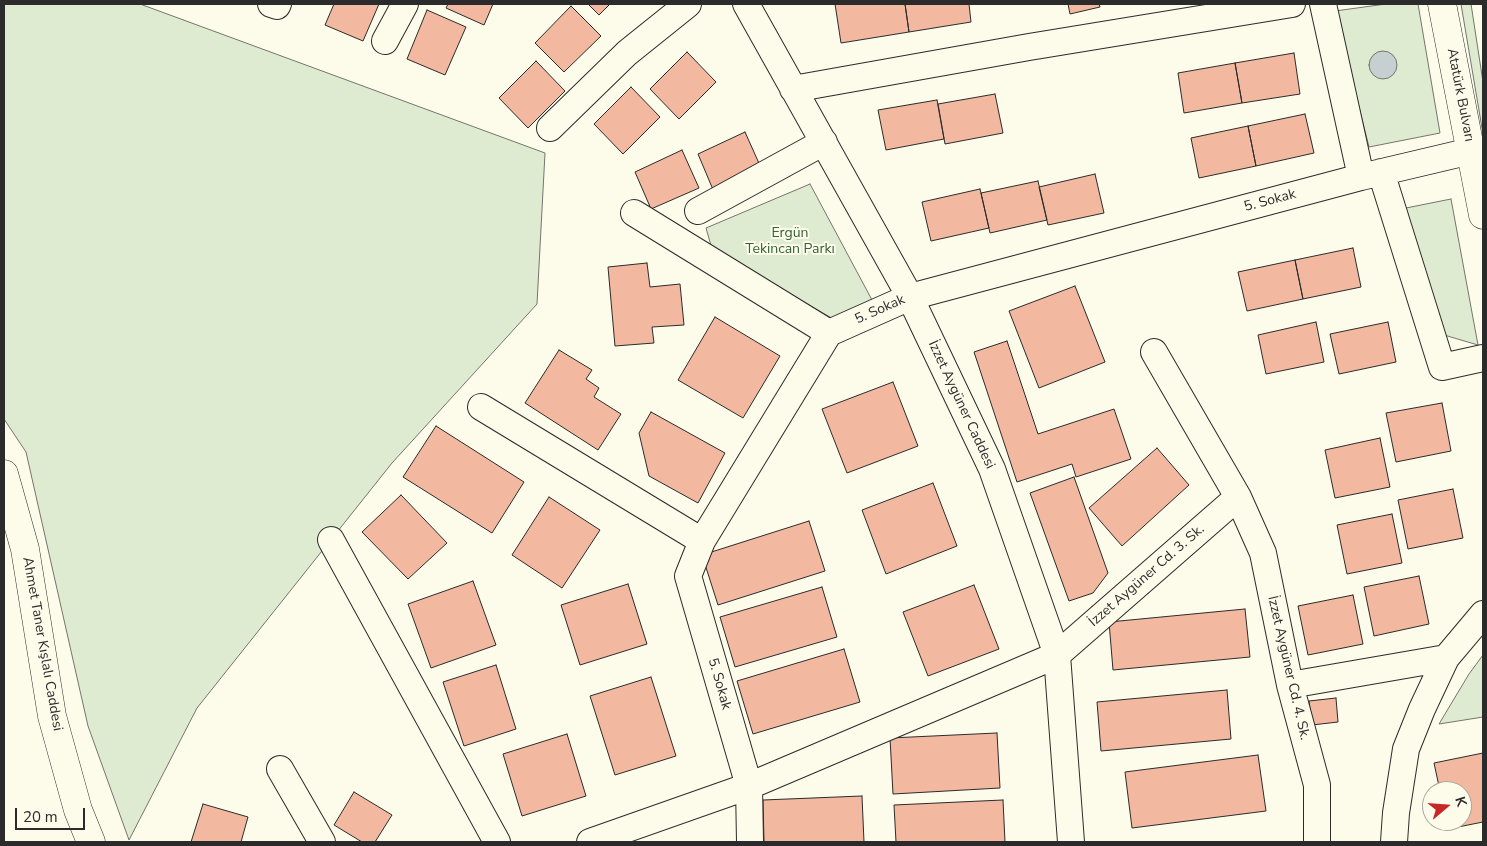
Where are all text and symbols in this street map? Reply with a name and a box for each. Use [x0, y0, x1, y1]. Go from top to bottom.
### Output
street label: Atatürk Bulvarı [1443, 47, 1477, 143]
street label: 5. Sokak [1242, 186, 1298, 216]
park label: Ergün Tekincan Parkı [745, 226, 835, 258]
street label: 5. Sokak [852, 292, 908, 328]
street label: İzzet Aygüner Caddesi [924, 338, 998, 472]
street label: İzzet Aygüner Cd. 3. Sk. [1086, 521, 1208, 631]
street label: Ahmet Taner Kışlalı Caddesi [18, 556, 66, 732]
street label: İzzet Aygüner Cd. 4. Sk. [1263, 594, 1313, 742]
street label: 5. Sokak [704, 656, 734, 712]
north arrow [1422, 781, 1472, 831]
text: K [1450, 794, 1471, 809]
scale bar [18, 798, 88, 830]
text: 20 m [23, 807, 58, 827]

